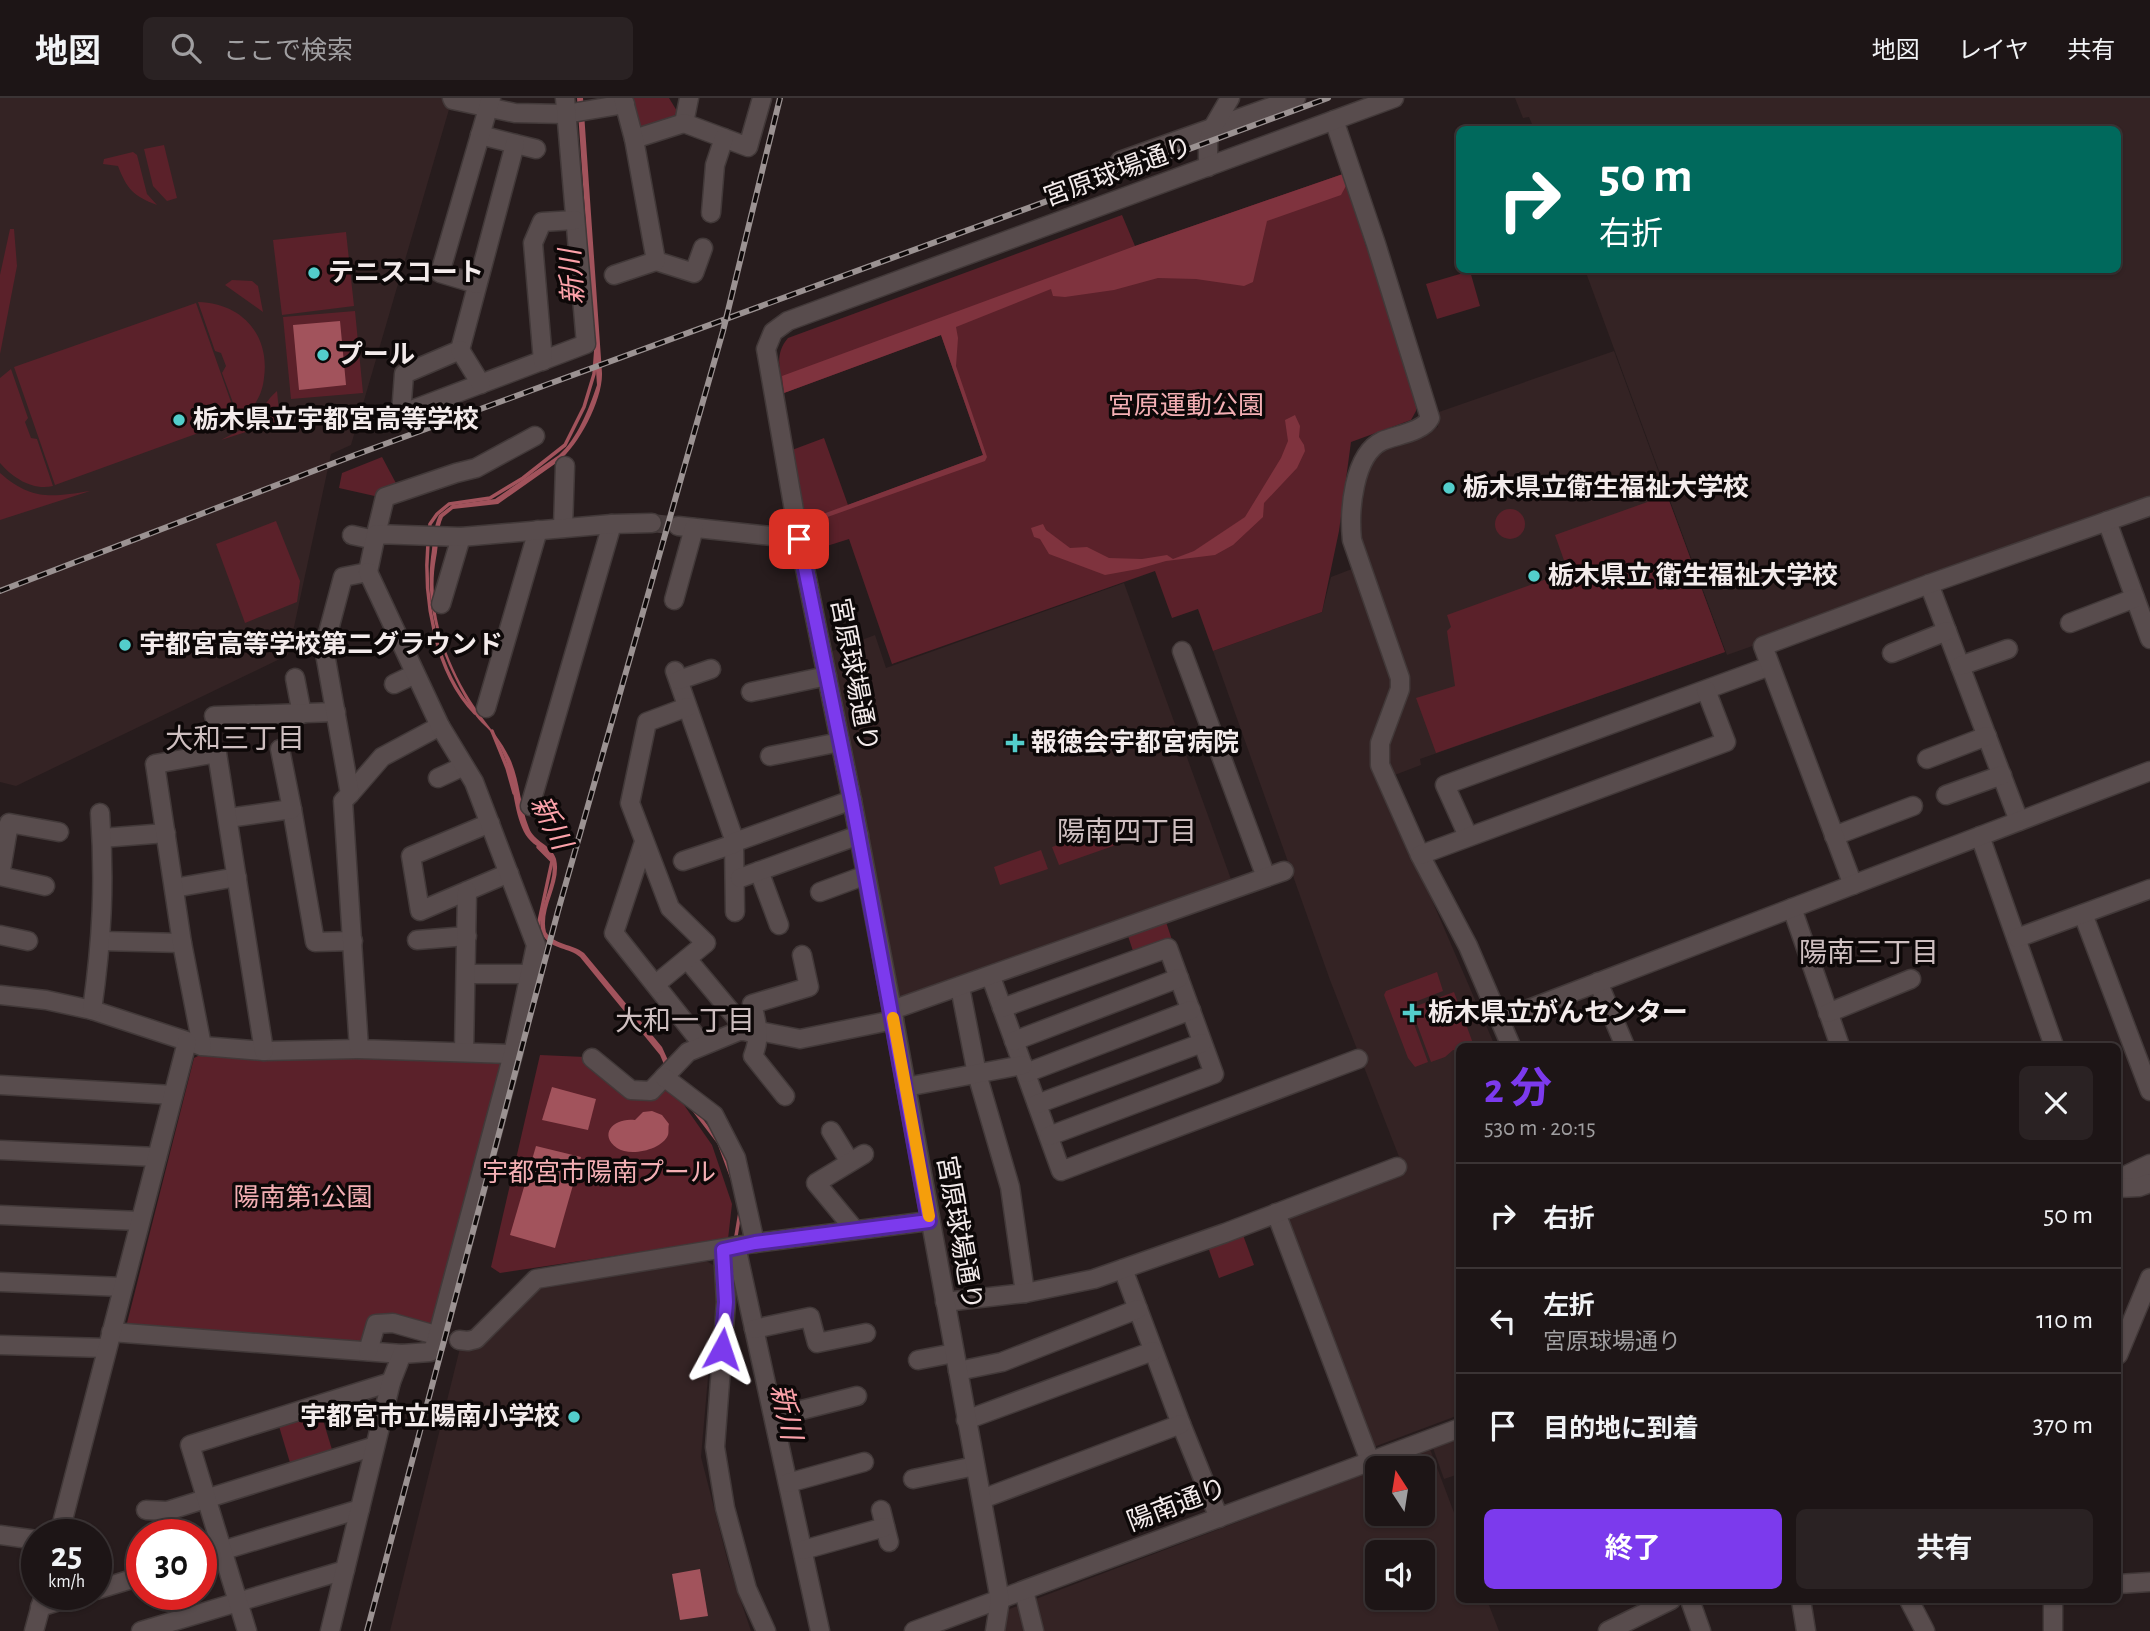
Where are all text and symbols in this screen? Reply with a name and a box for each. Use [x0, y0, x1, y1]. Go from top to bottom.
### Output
search box [143, 17, 633, 80]
icon: search [167, 29, 205, 67]
text: 地図 [35, 36, 101, 69]
text: ここで検索 [223, 38, 353, 64]
text: 地図 [1872, 39, 1920, 63]
text: レイヤ [1958, 39, 2029, 63]
text: 共有 [2067, 39, 2115, 63]
street label: 宮原球場通り [1040, 132, 1196, 211]
text: 50 m [1599, 152, 1693, 201]
icon: right [1484, 154, 1575, 245]
text: 右折 [1599, 218, 1663, 250]
water label: 新川 [555, 245, 589, 306]
place label: テニスコート [328, 260, 484, 286]
marker: テニスコート [306, 265, 322, 281]
place label: プール [337, 340, 415, 368]
marker: プール [315, 347, 331, 363]
park label: 宮原運動公園 [1108, 392, 1264, 419]
place label: 栃木県立宇都宮高等学校 [193, 405, 479, 433]
marker: 栃木県立宇都宮高等学校 [171, 412, 187, 428]
place label: 栃木県立衛生福祉大学校 [1463, 473, 1749, 501]
marker: 栃木県立衛生福祉大学校 [1441, 480, 1457, 496]
pin [769, 509, 829, 569]
icon: arrive [780, 520, 818, 558]
place label: 栃木県立 衛生福祉大学校 [1548, 561, 1838, 589]
marker: 栃木県立 衛生福祉大学校 [1526, 568, 1542, 584]
street label: 宮原球場通り [826, 596, 883, 754]
place label: 宇都宮高等学校第二グラウンド [139, 630, 503, 658]
marker: 宇都宮高等学校第二グラウンド [117, 637, 133, 653]
district label: 大和三丁目 [165, 724, 305, 754]
place label: 報徳会宇都宮病院 [1031, 728, 1239, 756]
marker: 報徳会宇都宮病院 [1005, 733, 1025, 753]
water label: 新川 [525, 791, 578, 857]
district label: 陽南四丁目 [1057, 817, 1197, 847]
district label: 陽南三丁目 [1799, 938, 1939, 968]
place label: 栃木県立がんセンター [1428, 998, 1688, 1026]
marker: 栃木県立がんセンター [1402, 1003, 1422, 1023]
district label: 大和一丁目 [615, 1006, 755, 1036]
button: close [2019, 1066, 2093, 1140]
text: 2 分 [1484, 1068, 1552, 1110]
text: 530 m · 20:15 [1484, 1117, 1596, 1140]
street label: 宮原球場通り [933, 1154, 986, 1312]
park label: 宇都宮市陽南プール [482, 1159, 716, 1186]
park label: 陽南第1公園 [234, 1184, 372, 1211]
icon: right [1484, 1197, 1522, 1235]
text: 50 m [2043, 1202, 2093, 1228]
text: 右折 [1543, 1206, 1595, 1232]
text: 左折 [1543, 1293, 1595, 1319]
icon: left [1484, 1302, 1522, 1340]
text: 110 m [2036, 1307, 2093, 1333]
position arrow [685, 1312, 759, 1386]
text: 宮原球場通り [1543, 1331, 1681, 1354]
water label: 新川 [765, 1381, 807, 1445]
place label: 宇都宮市立陽南小学校 [300, 1402, 560, 1430]
icon: arrive [1484, 1407, 1522, 1445]
marker: 宇都宮市立陽南小学校 [566, 1409, 582, 1425]
text: 370 m [2033, 1412, 2093, 1438]
text: 目的地に到着 [1543, 1416, 1699, 1442]
north arrow [1365, 1456, 1435, 1526]
map controls [1365, 1456, 1435, 1610]
street label: 陽南通り [1123, 1473, 1230, 1536]
button: 終了 [1484, 1509, 1782, 1589]
button: 共有 [1796, 1509, 2093, 1589]
speed limit sign: 30 [126, 1519, 217, 1610]
text: 25 [51, 1538, 82, 1573]
button: sound [1365, 1540, 1435, 1610]
text: km/h [48, 1573, 85, 1591]

